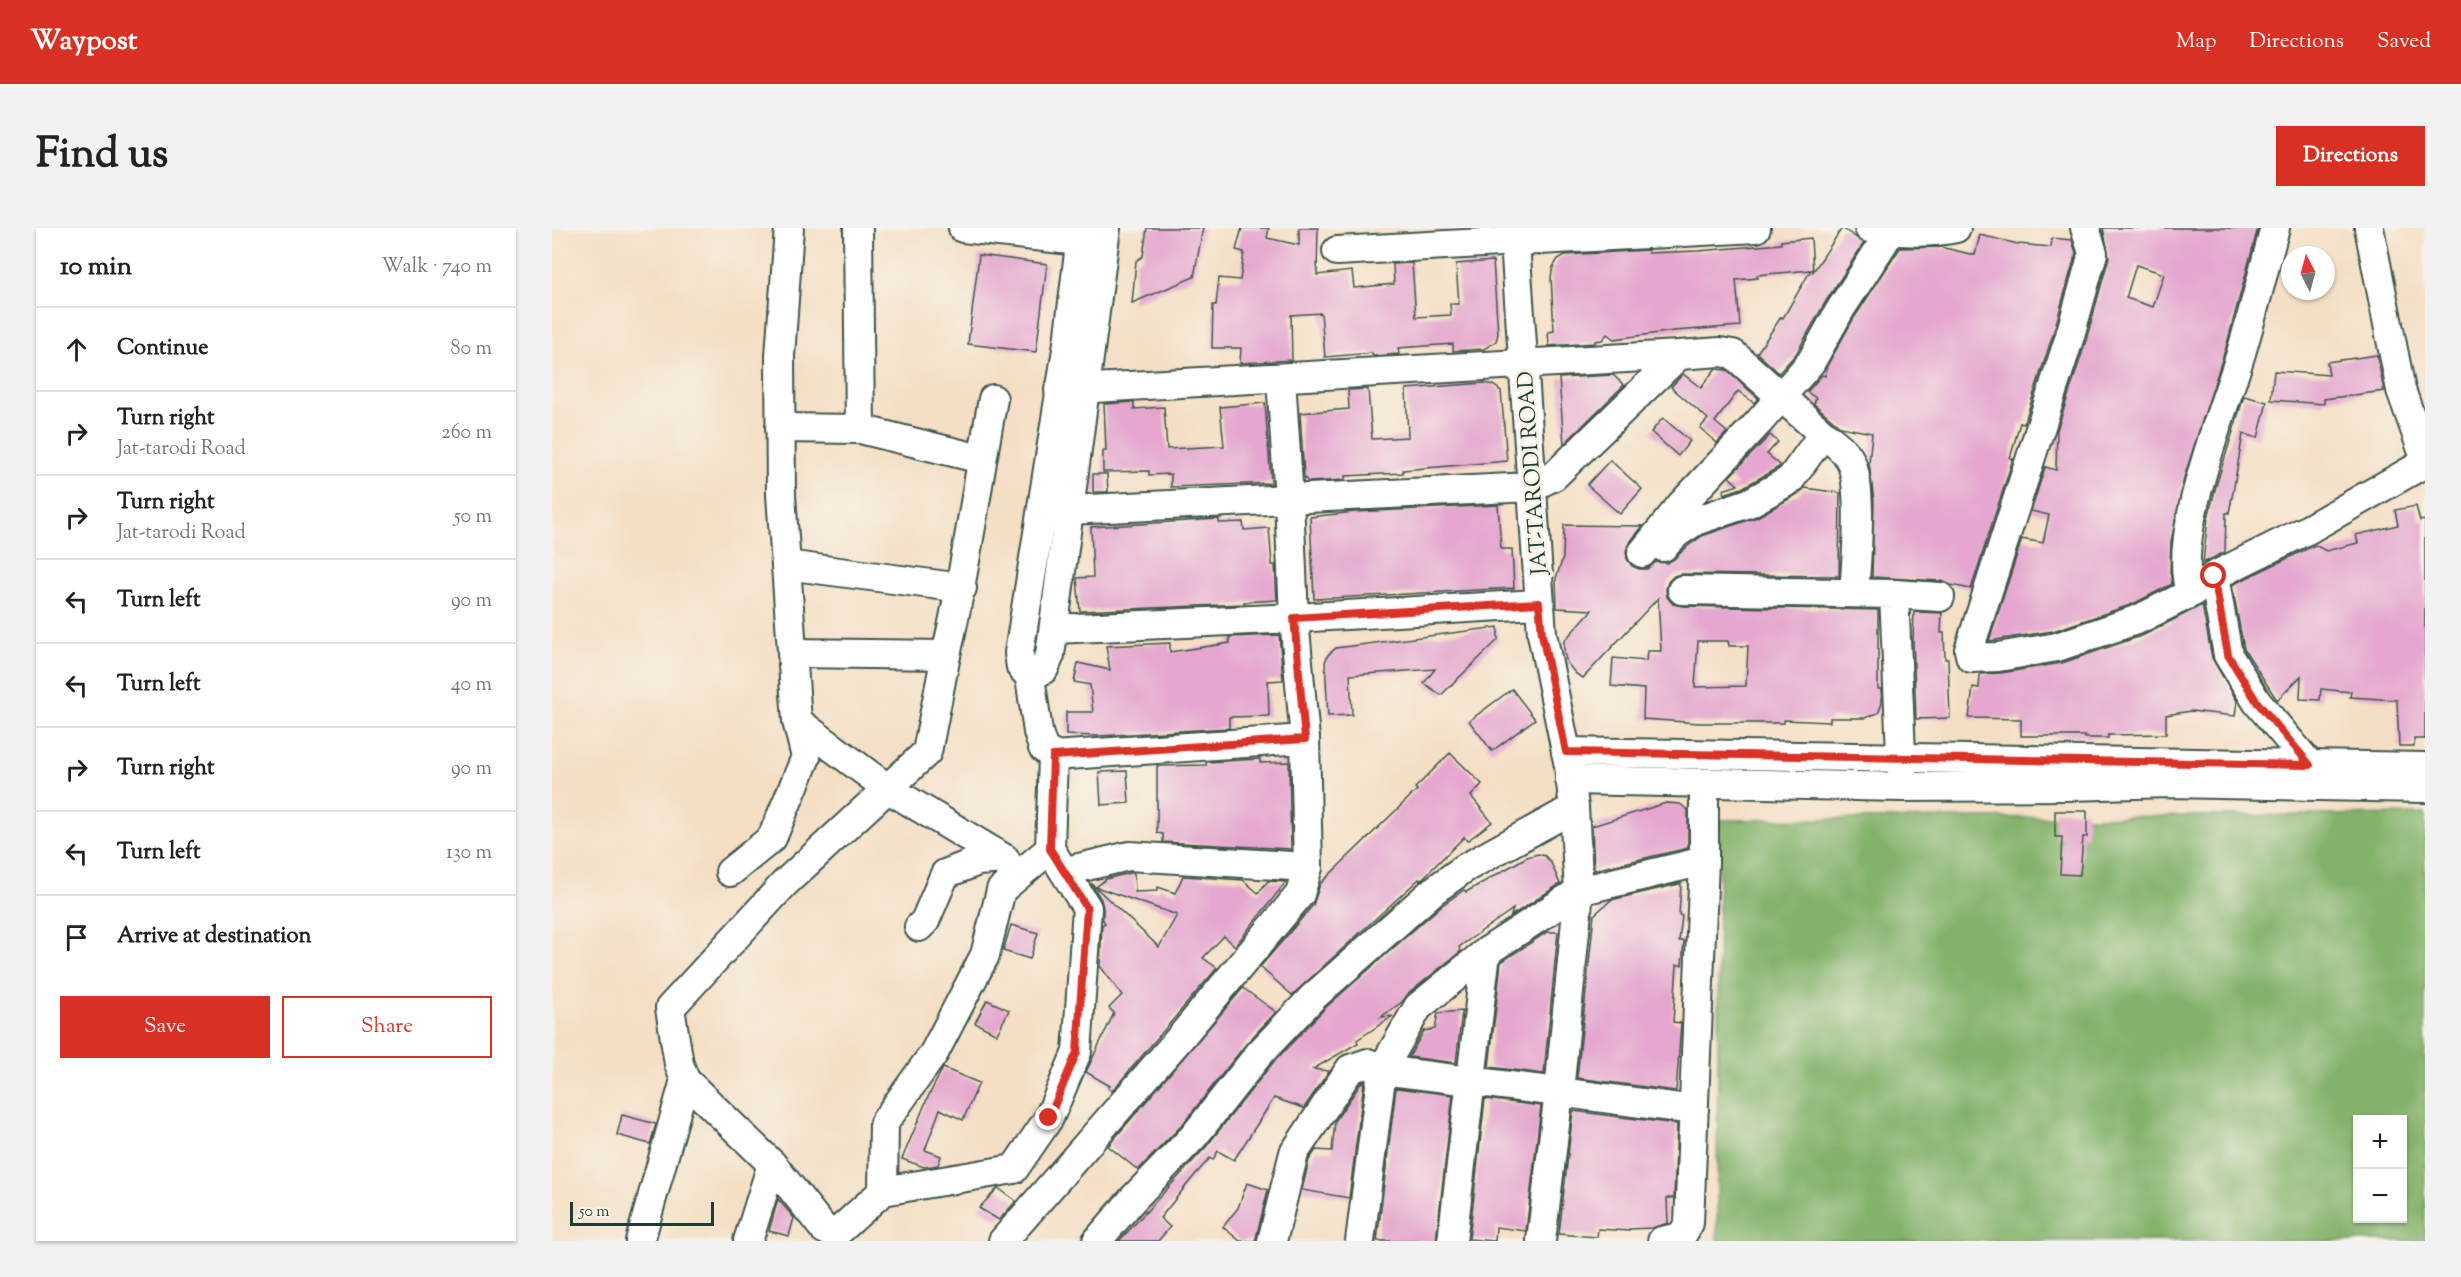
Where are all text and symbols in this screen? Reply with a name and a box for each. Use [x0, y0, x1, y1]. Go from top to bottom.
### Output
text: Waypost [30, 22, 137, 62]
text: Map [2176, 27, 2216, 57]
text: Directions [2249, 27, 2344, 57]
text: Saved [2377, 27, 2431, 57]
text: Find us [36, 126, 168, 186]
button: Directions [2276, 126, 2425, 186]
north arrow [2281, 246, 2335, 300]
text: 10 min [60, 249, 132, 286]
text: Walk · 740 m [382, 253, 492, 282]
icon: ahead [60, 333, 93, 366]
text: Continue [117, 333, 208, 365]
text: 80 m [451, 335, 492, 364]
street label: JAT-TARODI ROAD [1511, 370, 1557, 577]
text: Turn right [117, 403, 214, 435]
icon: right [60, 417, 93, 450]
text: 260 m [441, 419, 492, 448]
text: Jat-tarodi Road [117, 435, 246, 464]
text: Turn right [117, 487, 214, 519]
icon: right [60, 501, 93, 534]
text: 50 m [454, 503, 492, 532]
text: Jat-tarodi Road [117, 519, 246, 548]
route start [2200, 562, 2226, 588]
icon: left [60, 585, 93, 618]
text: Turn left [117, 585, 200, 617]
text: 90 m [451, 587, 492, 616]
icon: left [60, 669, 93, 702]
text: Turn left [117, 669, 200, 701]
text: 40 m [451, 671, 492, 700]
icon: right [60, 753, 93, 786]
text: Turn right [117, 753, 214, 785]
text: 90 m [451, 755, 492, 784]
icon: left [60, 837, 93, 870]
text: Turn left [117, 837, 200, 869]
text: 130 m [446, 839, 492, 868]
icon: arrive [60, 921, 93, 954]
text: Arrive at destination [117, 921, 312, 953]
button: Save [60, 996, 270, 1058]
button: Share [282, 996, 492, 1058]
route end [1035, 1104, 1061, 1130]
map controls [2353, 1115, 2407, 1223]
button: + [2353, 1115, 2407, 1169]
button: − [2353, 1169, 2407, 1223]
scale bar [570, 1199, 714, 1226]
text: 50 m [579, 1201, 610, 1224]

